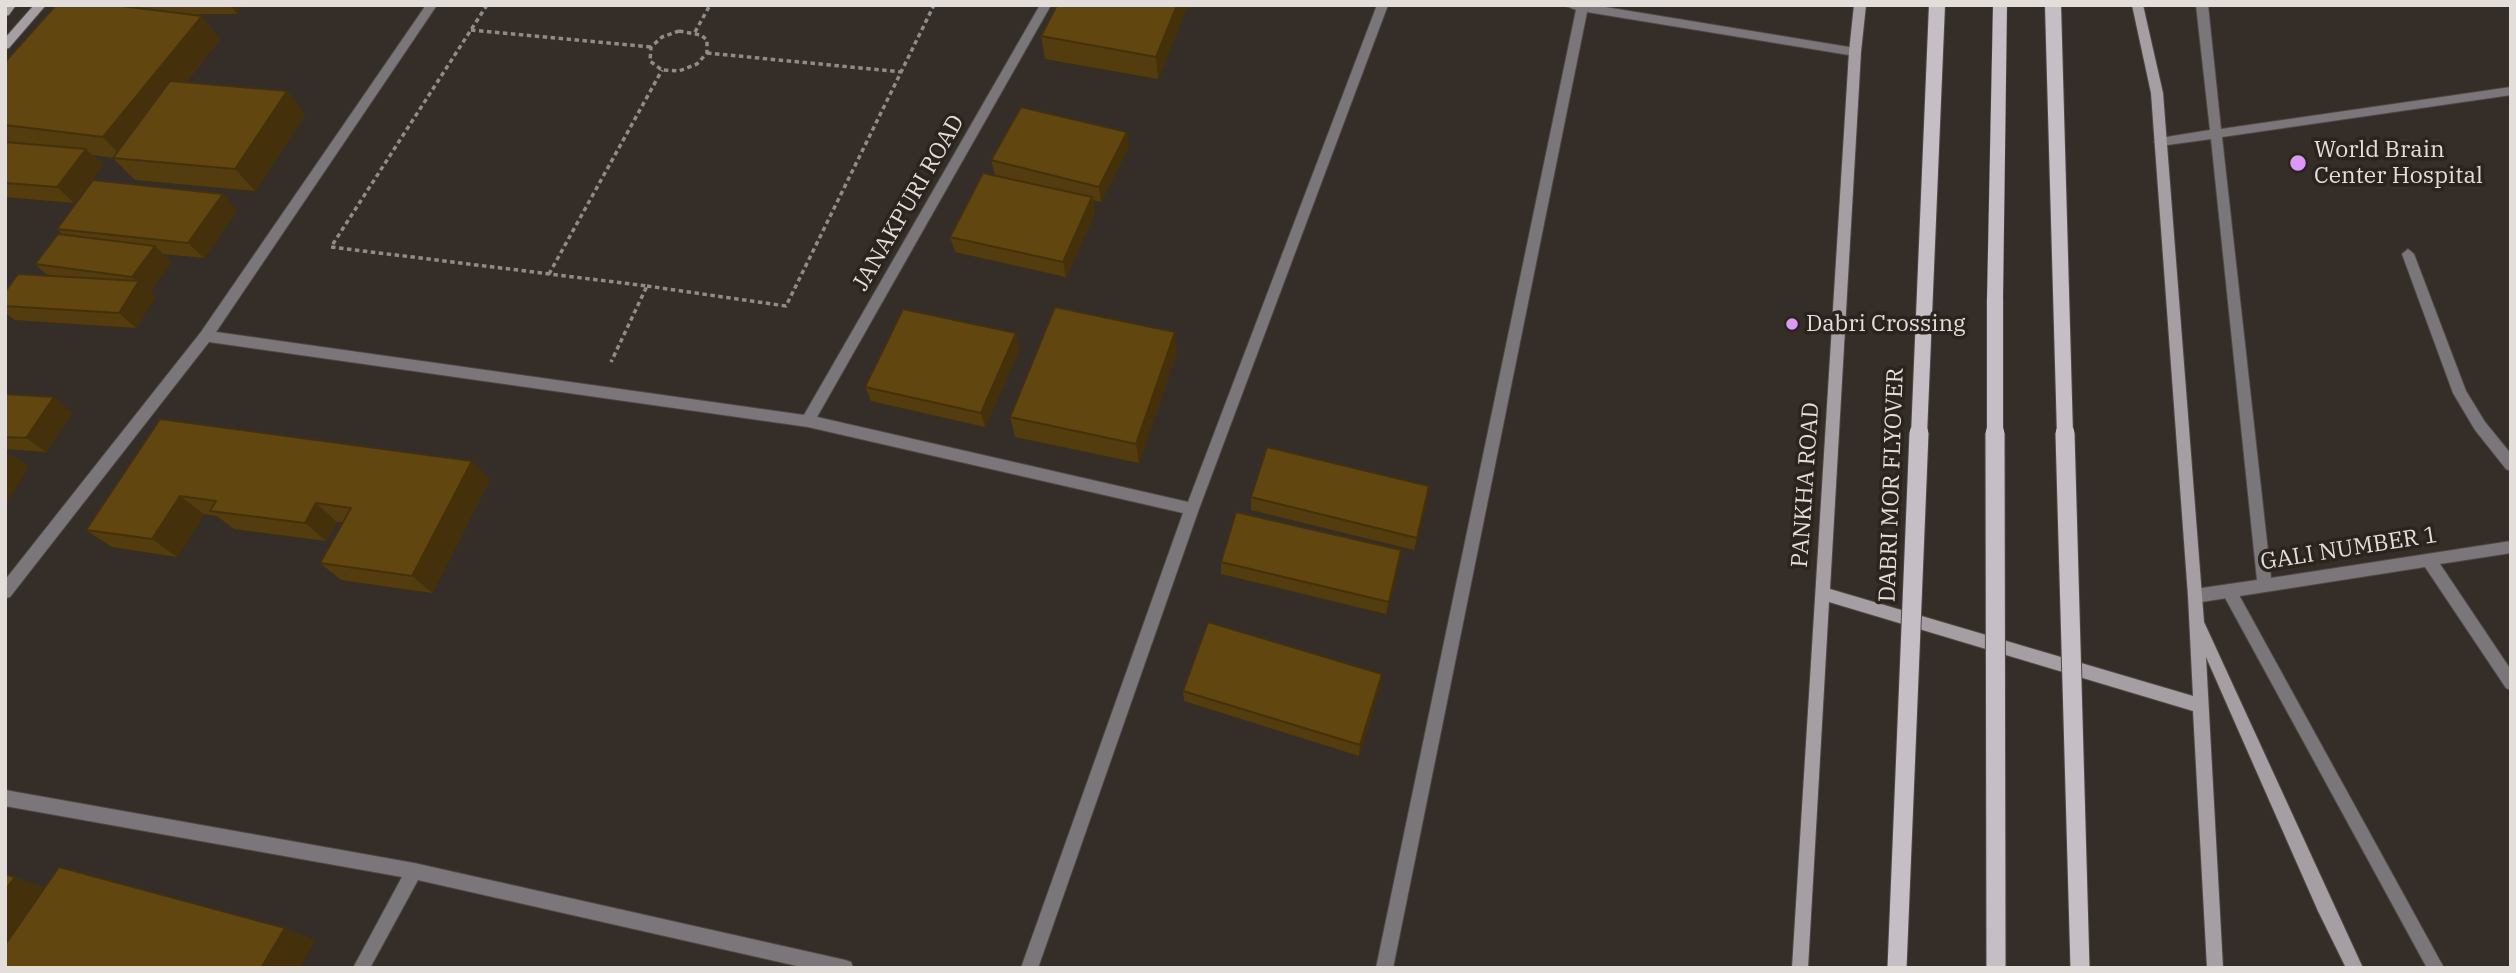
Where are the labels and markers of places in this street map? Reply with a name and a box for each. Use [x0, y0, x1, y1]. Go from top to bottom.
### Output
place label: World Brain Center Hospital [2314, 136, 2483, 190]
marker: World Brain Center Hospital [2288, 153, 2308, 173]
place label: Dabri Crossing [1806, 310, 1966, 338]
marker: Dabri Crossing [1784, 316, 1800, 332]

